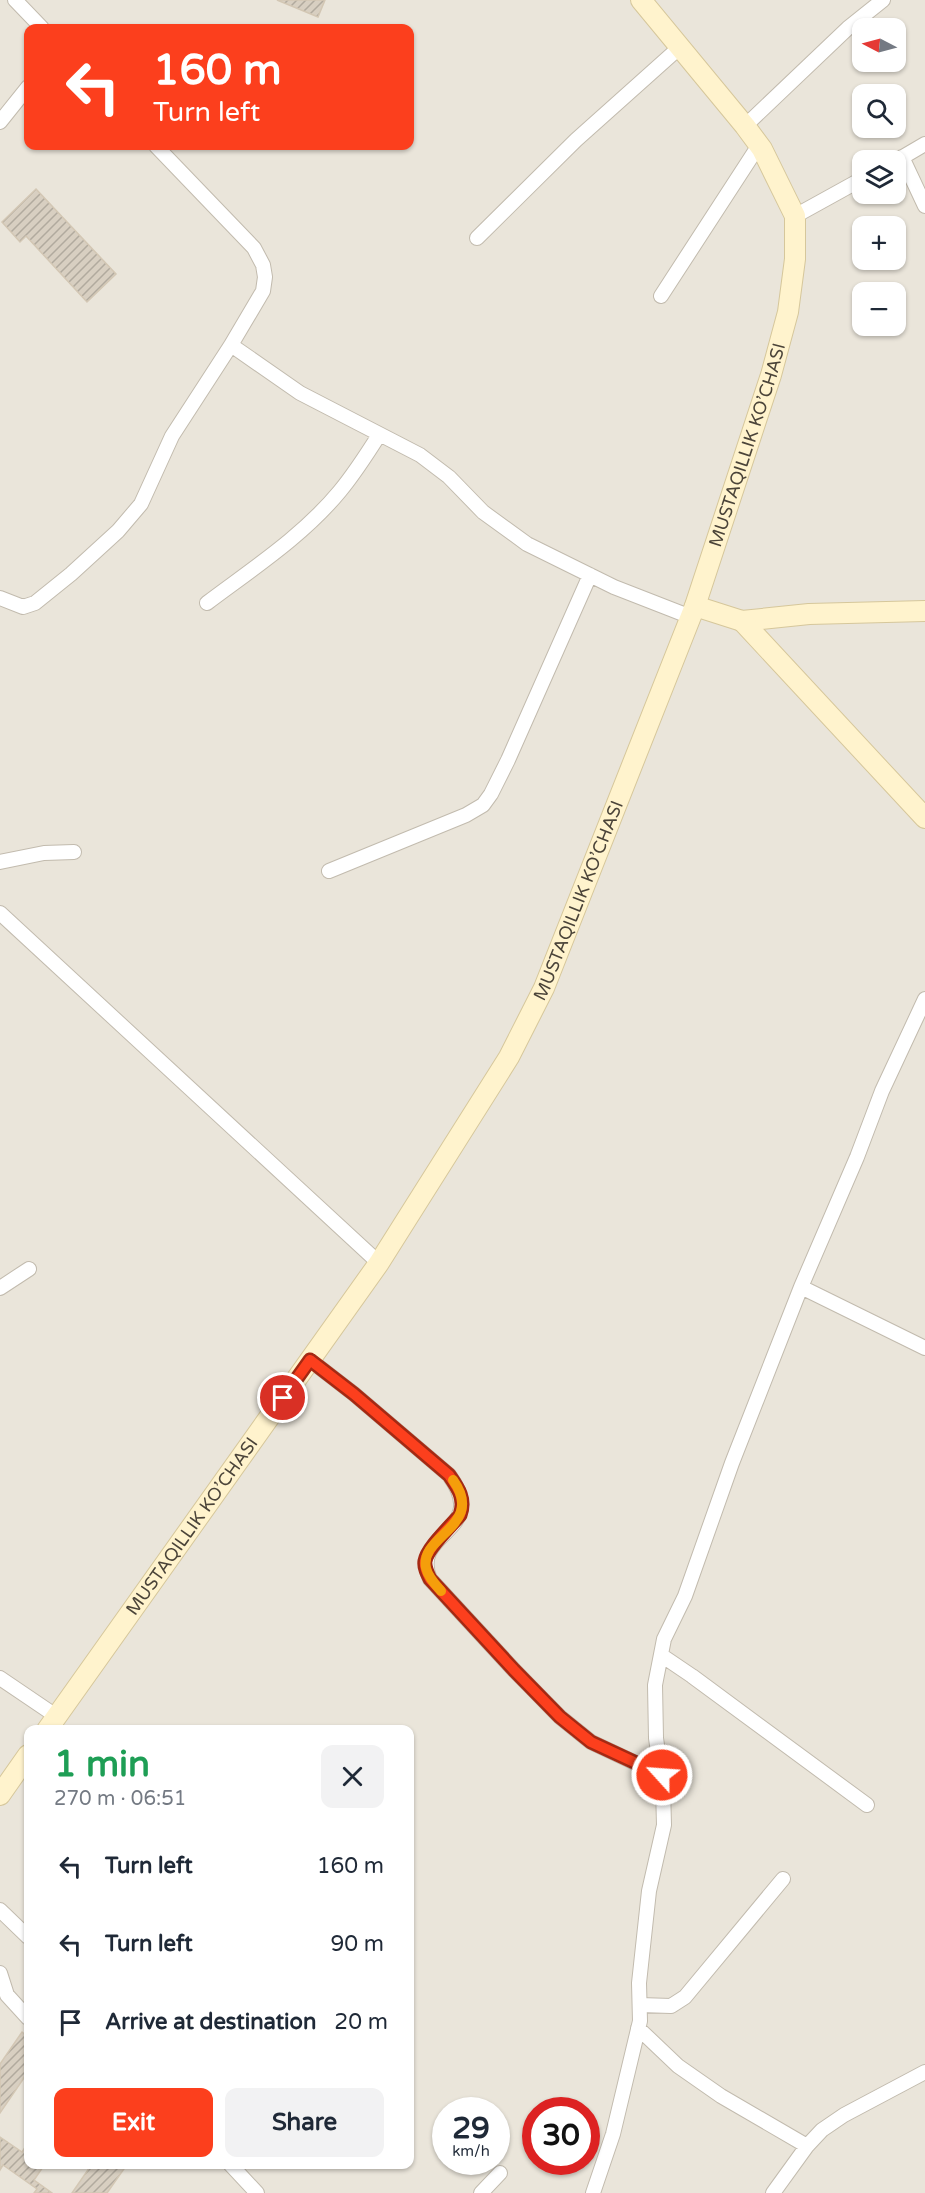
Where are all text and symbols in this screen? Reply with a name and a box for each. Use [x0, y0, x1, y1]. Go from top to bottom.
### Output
north arrow [852, 18, 906, 72]
map controls [852, 18, 906, 336]
text: 160 m [153, 45, 282, 96]
icon: left [54, 48, 132, 126]
button: search [852, 84, 906, 138]
text: Turn left [153, 96, 260, 129]
button: layers [852, 150, 906, 204]
button: + [852, 216, 906, 270]
button: − [852, 282, 906, 336]
street label: MUSTAQILLIK KO’CHASI [704, 341, 790, 550]
street label: MUSTAQILLIK KO’CHASI [529, 797, 628, 1004]
pin [257, 1372, 308, 1423]
icon: arrive [266, 1381, 299, 1414]
street label: MUSTAQILLIK KO’CHASI [121, 1433, 263, 1619]
text: 1 min [54, 1743, 150, 1786]
position arrow [630, 1743, 694, 1807]
button: close [321, 1745, 384, 1808]
text: 270 m · 06:51 [54, 1787, 186, 1811]
icon: left [54, 1850, 87, 1883]
text: Turn left [105, 1853, 193, 1879]
text: 160 m [317, 1853, 384, 1879]
icon: left [54, 1928, 87, 1961]
text: Turn left [105, 1931, 193, 1957]
text: 90 m [330, 1931, 384, 1957]
icon: arrive [54, 2006, 87, 2039]
text: Arrive at destination [105, 2009, 316, 2035]
text: 20 m [334, 2009, 388, 2035]
button: Exit [54, 2088, 213, 2157]
button: Share [225, 2088, 384, 2157]
speed limit sign: 30 [522, 2097, 600, 2175]
text: 29 [452, 2110, 490, 2147]
text: km/h [452, 2142, 490, 2160]

